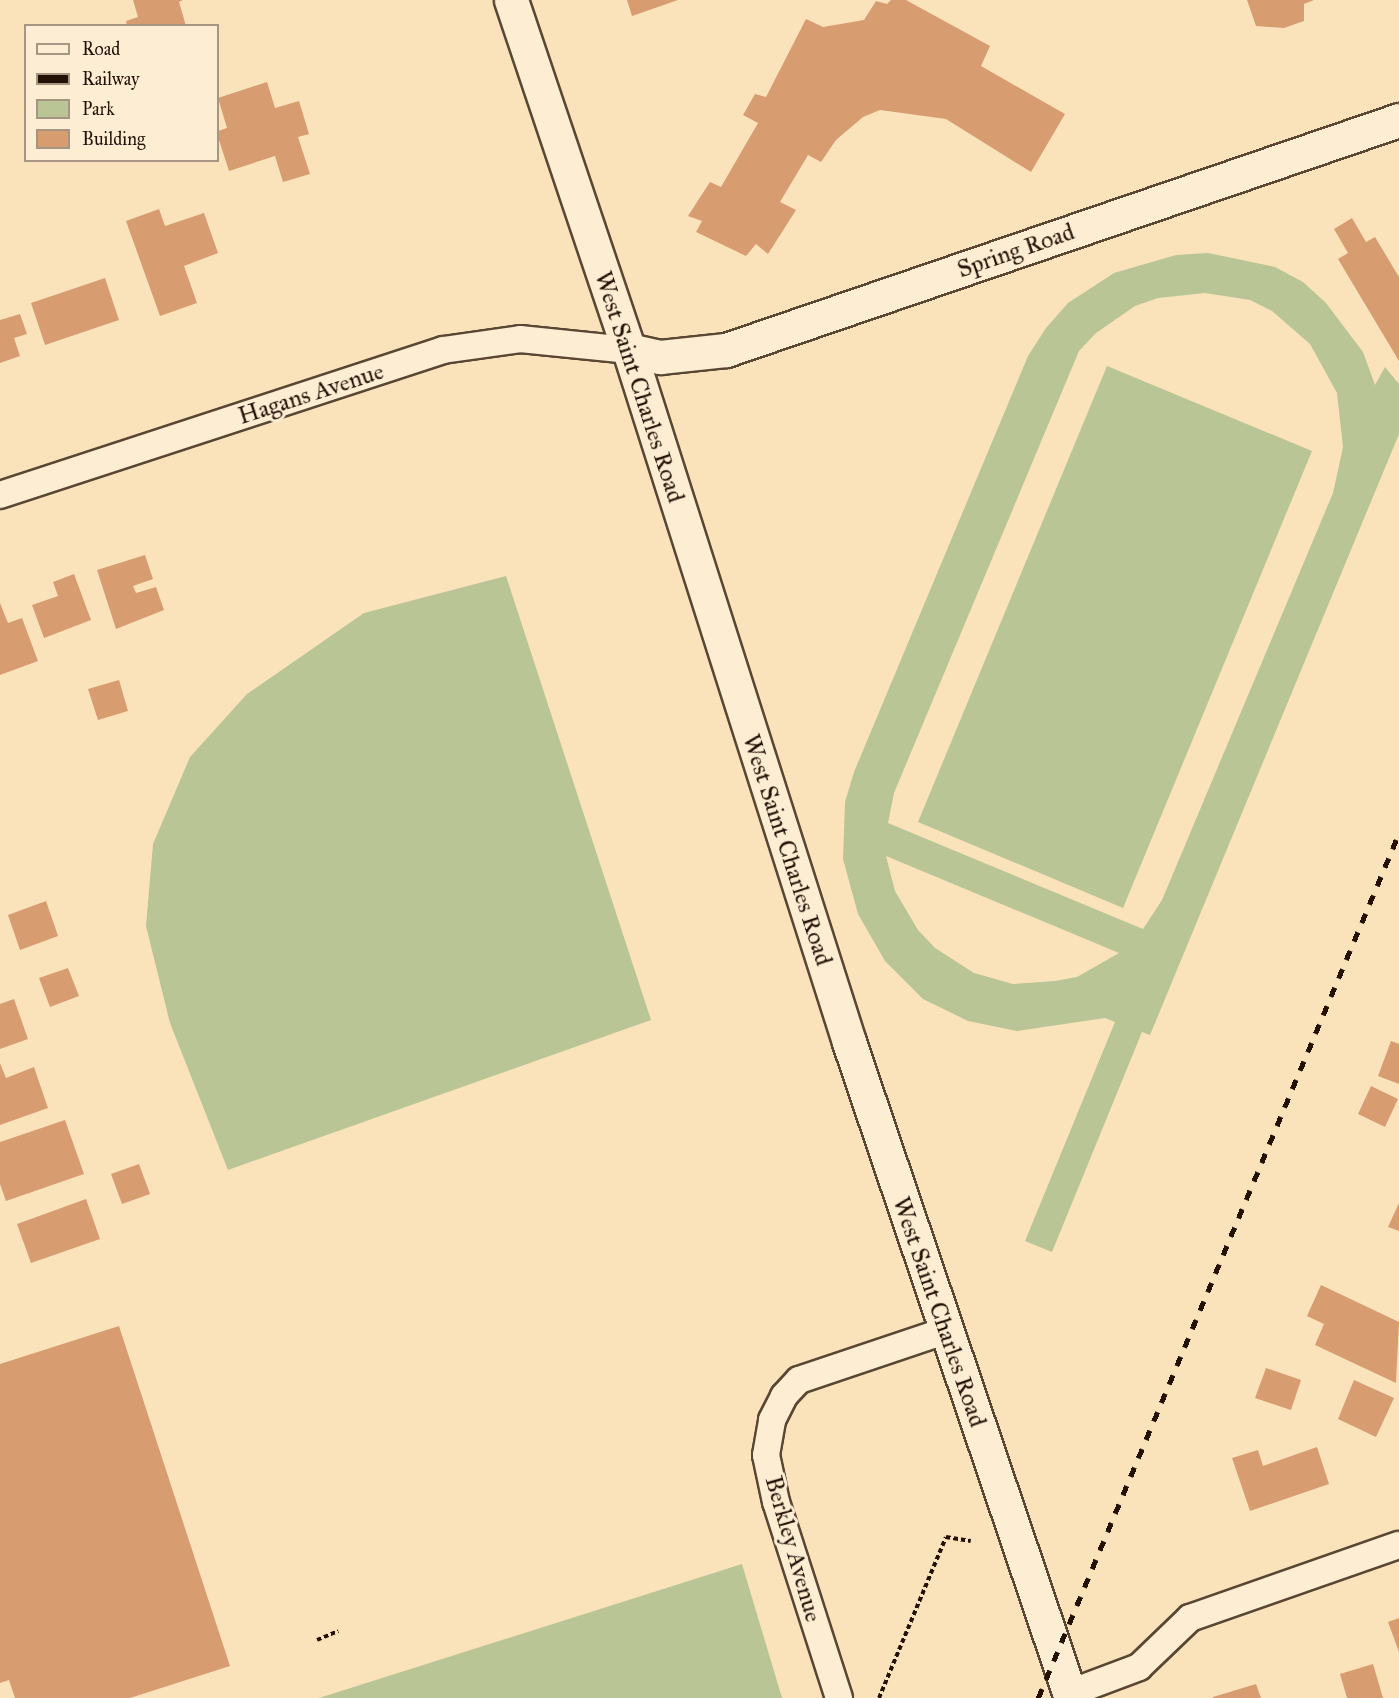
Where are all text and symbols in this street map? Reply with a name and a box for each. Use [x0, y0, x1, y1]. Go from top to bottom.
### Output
legend [24, 24, 219, 162]
text: Road [82, 38, 120, 60]
text: Railway [82, 68, 139, 90]
text: Park [82, 98, 115, 120]
text: Building [82, 128, 145, 150]
street label: Spring Road [954, 218, 1078, 284]
street label: West Saint Charles Road [588, 268, 690, 506]
street label: Hagans Avenue [235, 357, 387, 431]
street label: West Saint Charles Road [736, 731, 838, 969]
street label: West Saint Charles Road [886, 1193, 992, 1431]
street label: Berkley Avenue [758, 1473, 828, 1625]

